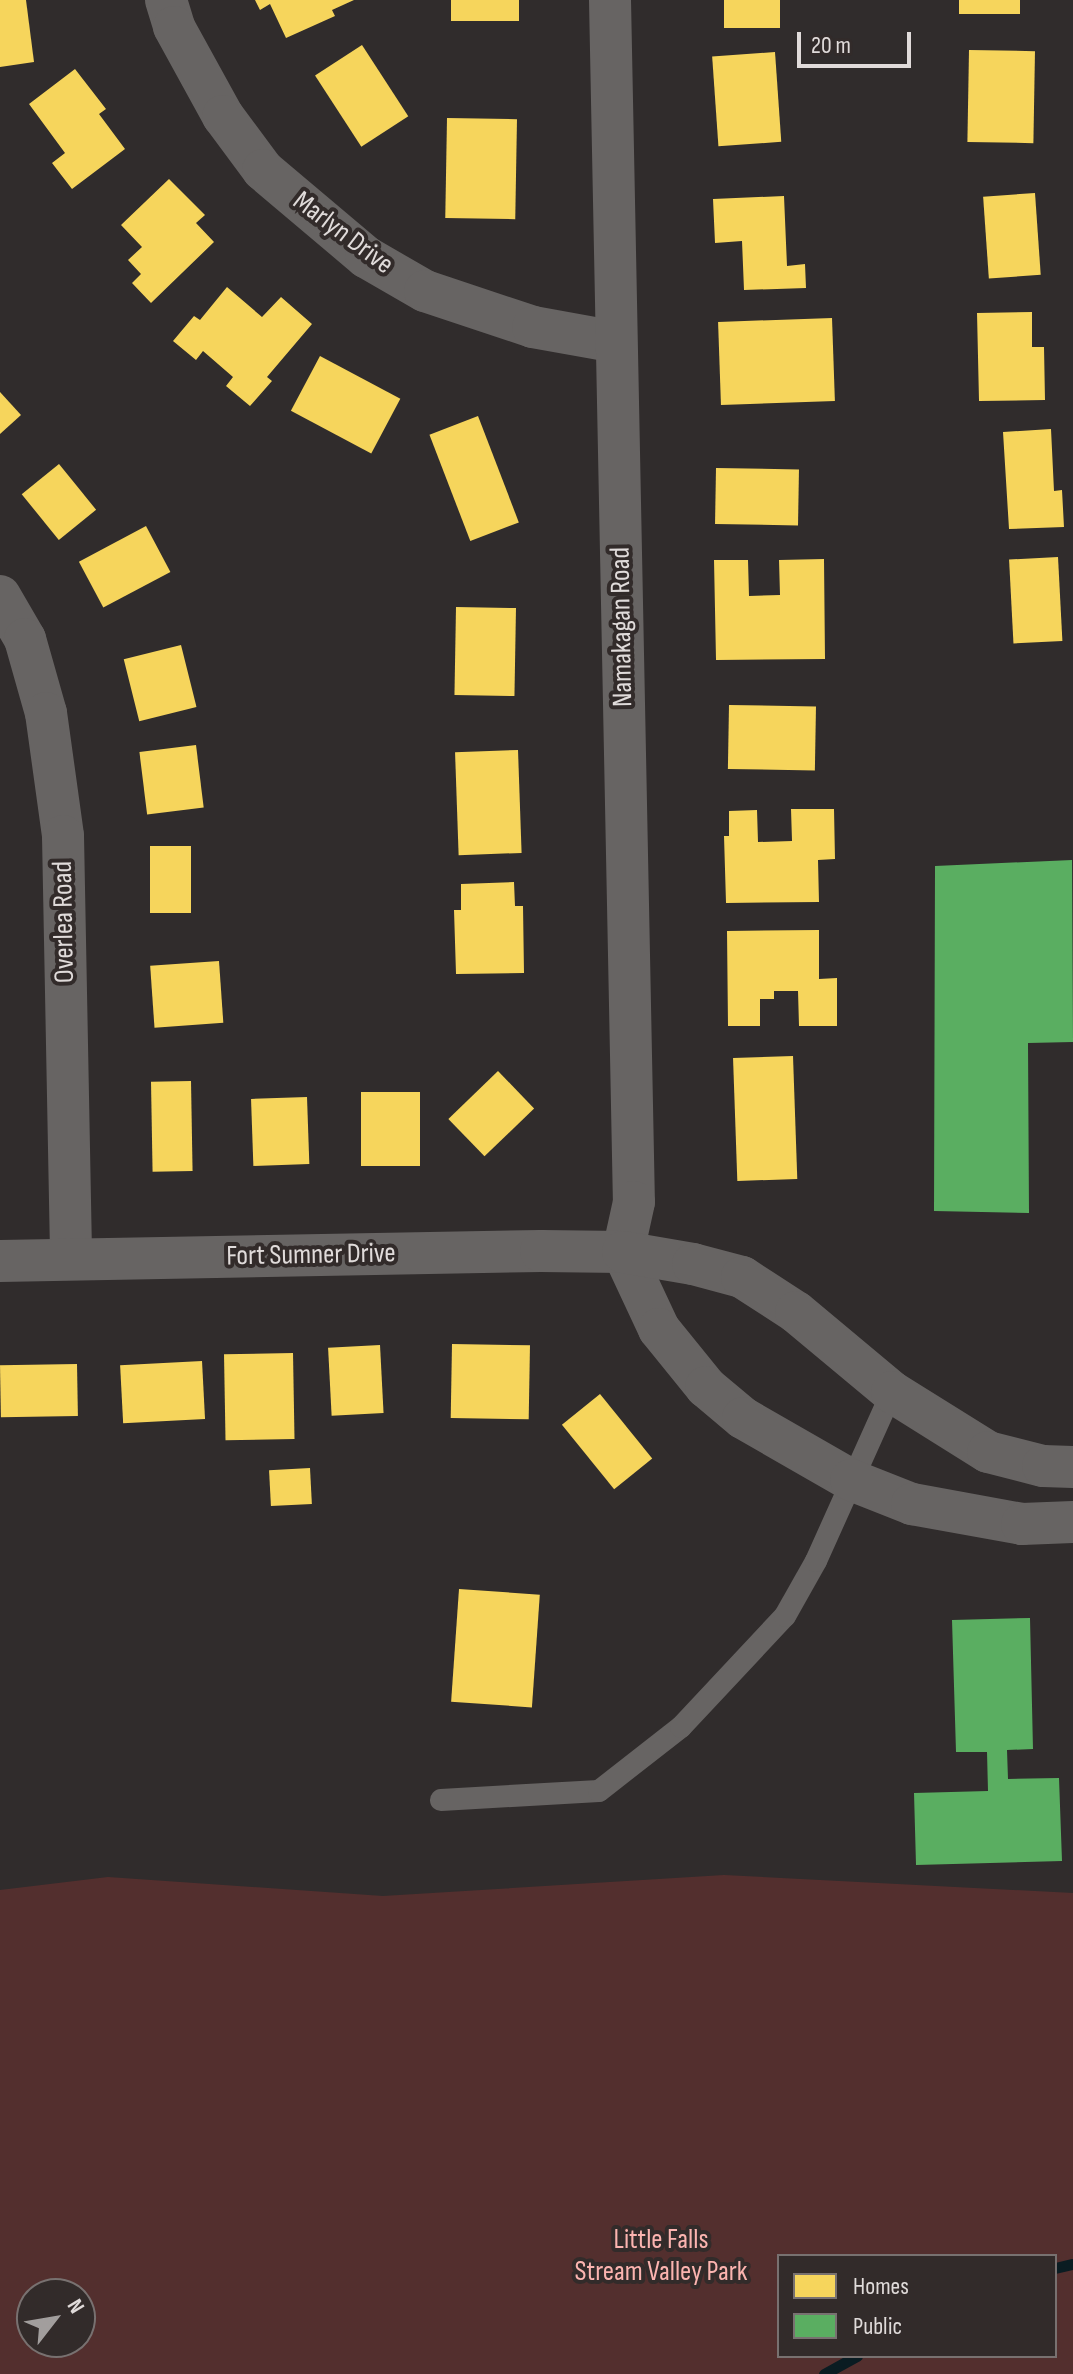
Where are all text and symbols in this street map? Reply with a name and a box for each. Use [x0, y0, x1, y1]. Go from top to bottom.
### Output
scale bar [801, 16, 915, 66]
text: 20 m [811, 31, 851, 60]
street label: Marlyn Drive [286, 184, 400, 282]
street label: Namakagan Road [604, 547, 640, 707]
street label: Overlea Road [46, 861, 82, 983]
street label: Fort Sumner Drive [226, 1237, 396, 1273]
park label: Little Falls Stream Valley Park [575, 2223, 747, 2289]
legend [777, 2254, 1057, 2358]
text: Homes [853, 2272, 909, 2301]
north arrow [16, 2278, 96, 2358]
text: N [61, 2294, 90, 2318]
text: Public [853, 2312, 902, 2341]

